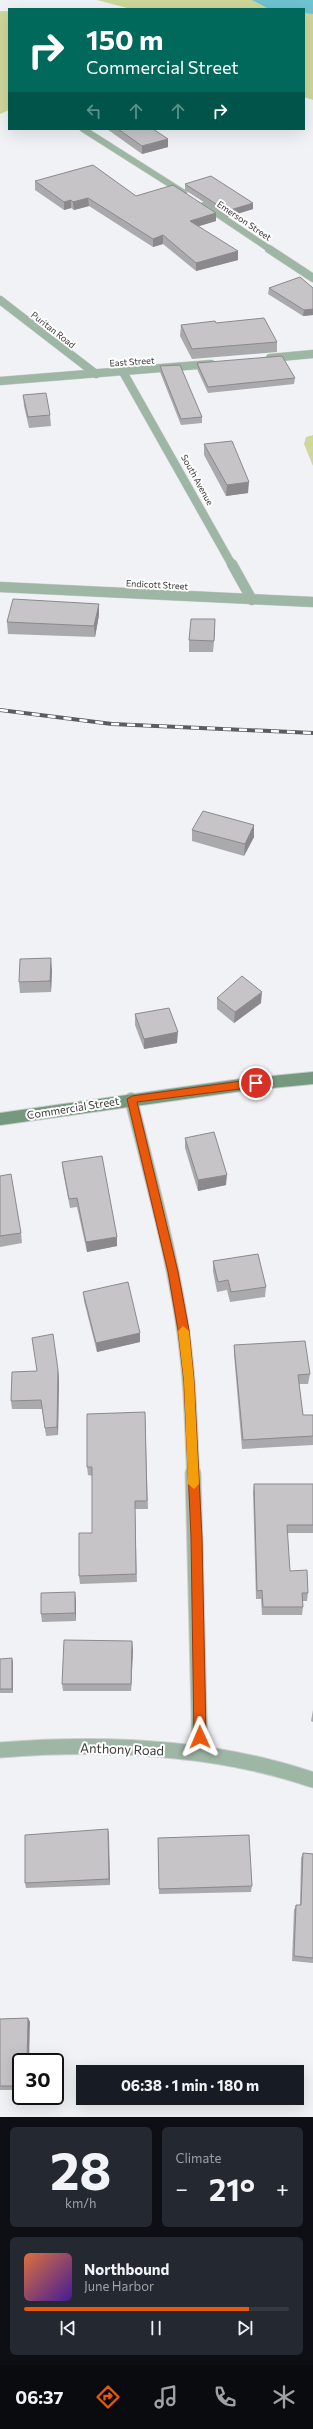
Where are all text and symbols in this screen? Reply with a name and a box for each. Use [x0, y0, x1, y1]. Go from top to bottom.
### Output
text: 150 m [86, 22, 163, 56]
icon: right [20, 24, 72, 76]
text: Commercial Street [86, 56, 239, 78]
icon: left [83, 100, 105, 122]
icon: ahead [125, 100, 147, 122]
icon: ahead [167, 100, 189, 122]
icon: right [209, 100, 231, 122]
street label: Emerson Street [215, 198, 274, 243]
street label: Puritan Road [29, 309, 78, 350]
street label: East Street [109, 354, 155, 369]
street label: South Avenue [179, 452, 216, 507]
street label: Endicott Street [126, 577, 189, 592]
pin [239, 1066, 273, 1100]
icon: arrive [245, 1072, 267, 1094]
street label: Commercial Street [26, 1094, 121, 1121]
position arrow [179, 1716, 221, 1758]
street label: Anthony Road [80, 1740, 164, 1758]
speed limit sign: 30 [12, 2053, 64, 2105]
text: 06:38 · 1 min · 180 m [121, 2076, 259, 2094]
text: 28 [50, 2137, 111, 2201]
text: Climate [176, 2150, 221, 2166]
text: 21° [209, 2170, 255, 2207]
text: − [176, 2175, 188, 2202]
text: + [276, 2175, 289, 2202]
text: km/h [65, 2195, 97, 2211]
text: Northbound [84, 2260, 169, 2278]
text: June Harbor [84, 2278, 154, 2294]
icon: previous [57, 2317, 79, 2339]
icon: pause [145, 2317, 167, 2339]
icon: next [234, 2317, 256, 2339]
icon: directions [94, 2383, 122, 2411]
icon: music [152, 2383, 180, 2411]
icon: phone [211, 2383, 239, 2411]
icon: climate [270, 2383, 298, 2411]
text: 06:37 [15, 2386, 63, 2408]

